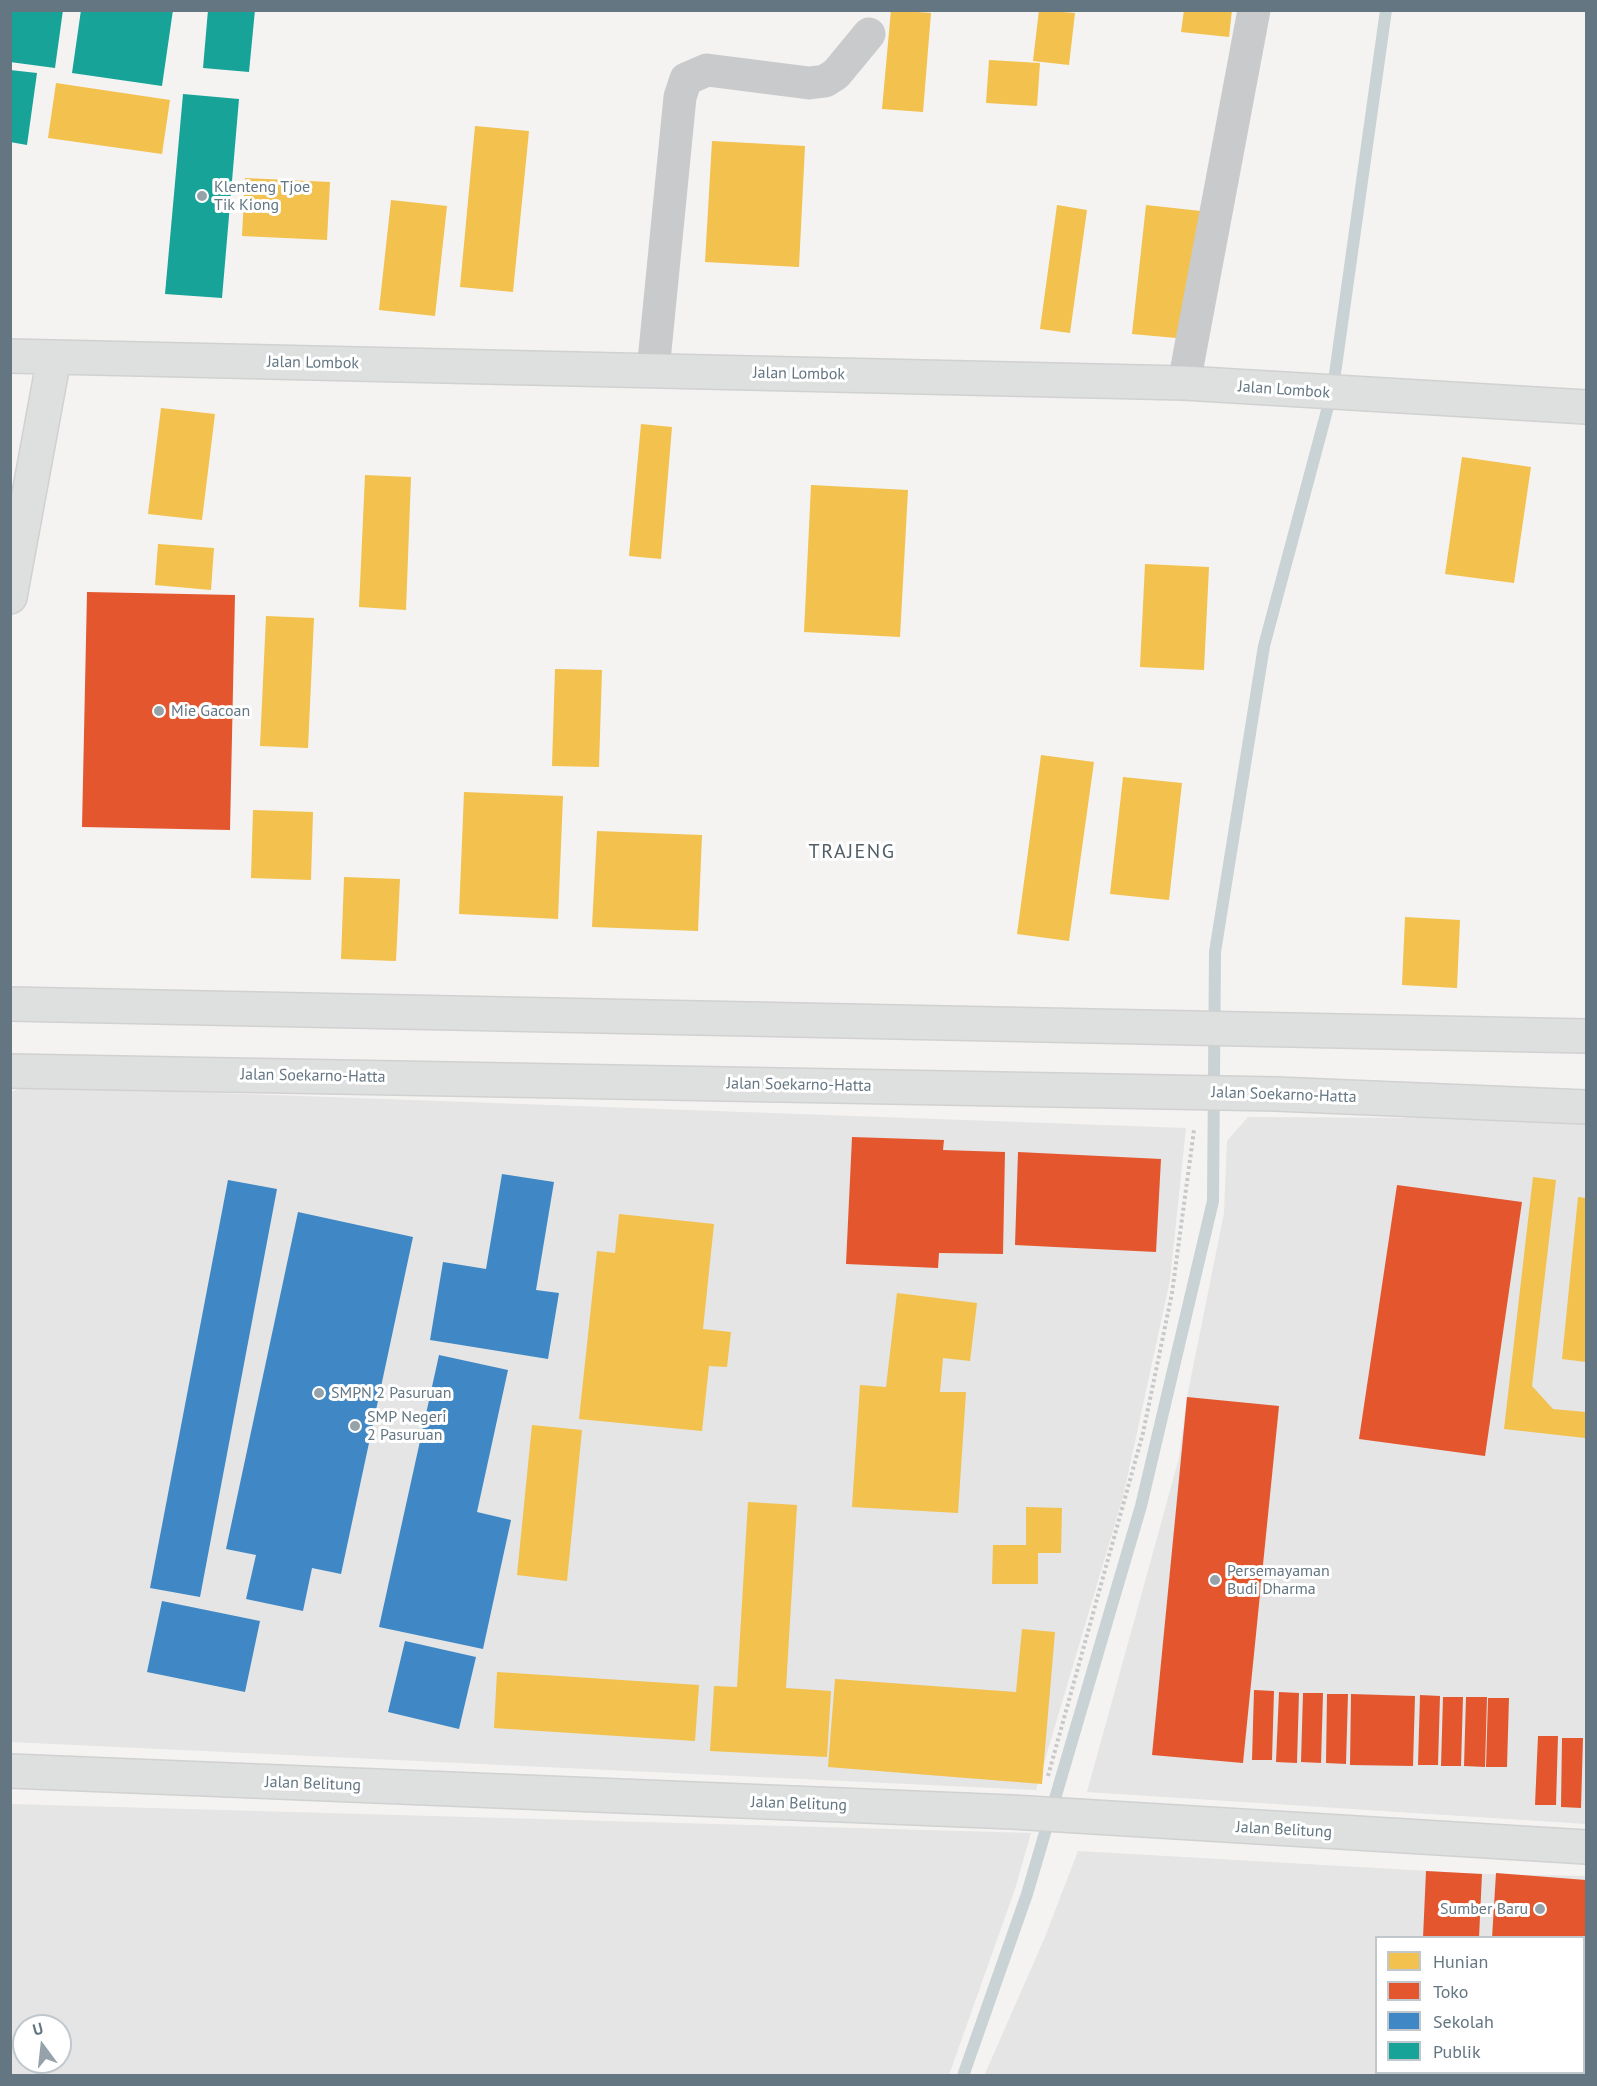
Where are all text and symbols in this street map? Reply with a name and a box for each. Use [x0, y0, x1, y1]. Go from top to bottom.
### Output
place label: Klenteng Tjoe Tik Kiong [214, 177, 310, 215]
marker: Klenteng Tjoe Tik Kiong [195, 189, 209, 203]
street label: Jalan Lombok [267, 353, 359, 373]
street label: Jalan Lombok [753, 364, 845, 384]
street label: Jalan Lombok [1237, 377, 1331, 403]
place label: Mie Gacoan [171, 701, 250, 721]
marker: Mie Gacoan [152, 704, 166, 718]
district label: TRAJENG [809, 840, 895, 864]
street label: Jalan Soekarno-Hatta [240, 1065, 386, 1087]
street label: Jalan Soekarno-Hatta [726, 1074, 872, 1096]
street label: Jalan Soekarno-Hatta [1211, 1083, 1357, 1107]
place label: SMPN 2 Pasuruan [331, 1383, 452, 1403]
marker: SMPN 2 Pasuruan [312, 1386, 326, 1400]
place label: SMP Negeri 2 Pasuruan [367, 1407, 447, 1445]
marker: SMP Negeri 2 Pasuruan [348, 1419, 362, 1433]
place label: Persemayaman Budi Dharma [1227, 1561, 1330, 1599]
marker: Persemayaman Budi Dharma [1208, 1573, 1222, 1587]
street label: Jalan Belitung [265, 1773, 361, 1795]
street label: Jalan Belitung [751, 1793, 847, 1815]
street label: Jalan Belitung [1236, 1818, 1332, 1842]
place label: Sumber Baru [1440, 1899, 1528, 1919]
marker: Sumber Baru [1533, 1902, 1547, 1916]
legend [1375, 1936, 1585, 2074]
text: Hunian [1433, 1950, 1488, 1973]
text: Toko [1433, 1980, 1468, 2003]
text: Sekolah [1433, 2010, 1494, 2033]
north arrow [12, 2014, 72, 2074]
text: U [30, 2018, 45, 2040]
text: Publik [1433, 2040, 1481, 2063]

